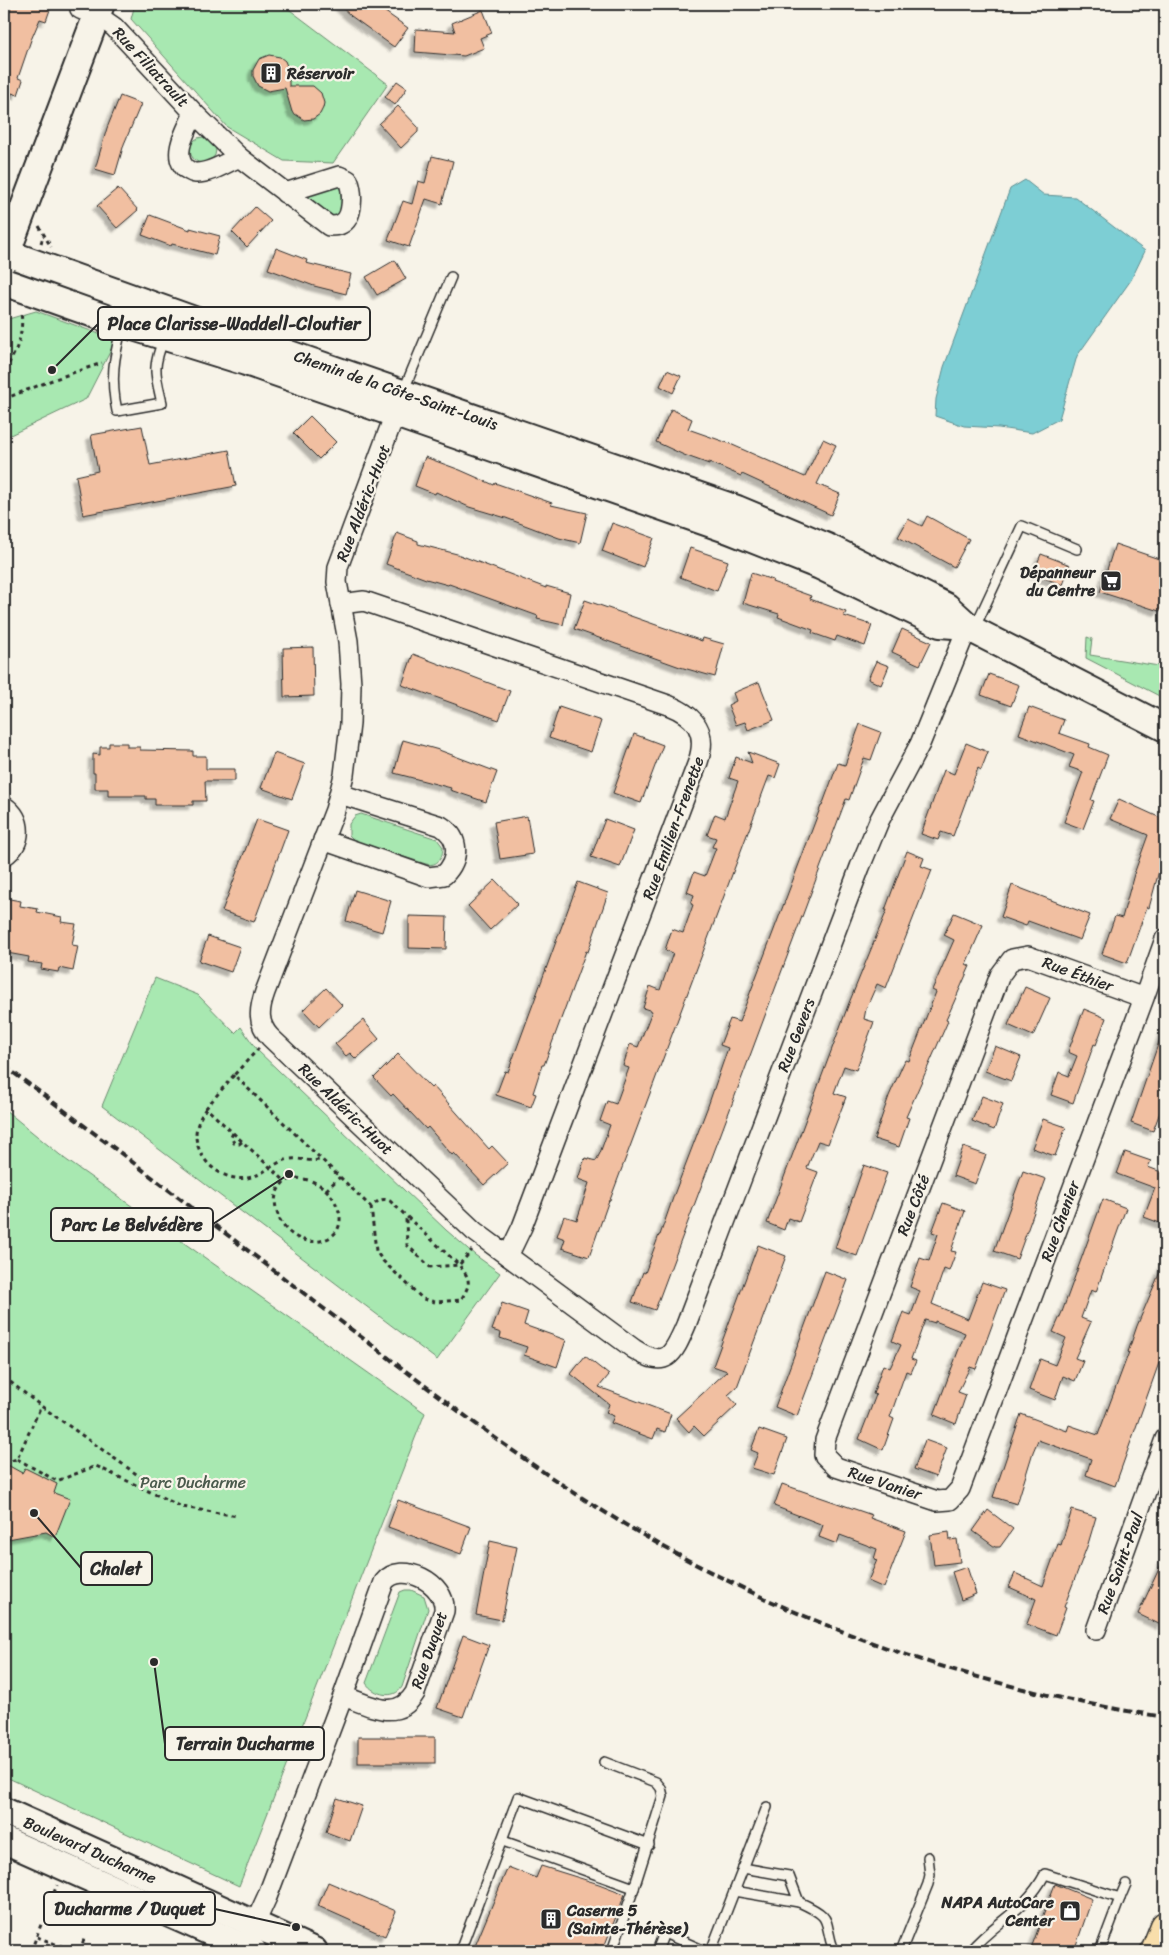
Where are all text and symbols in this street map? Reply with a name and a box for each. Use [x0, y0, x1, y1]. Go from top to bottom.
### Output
street label: Rue Filiatrault [105, 20, 197, 114]
place label: Réservoir [286, 59, 355, 88]
building icon: Réservoir [259, 61, 283, 85]
callout: Place Clarisse-Waddell-Cloutier [98, 307, 370, 340]
text: Place Clarisse-Waddell-Cloutier [108, 308, 362, 340]
street label: Chemin de la Côte-Saint-Louis [290, 341, 502, 439]
street label: Rue Aldéric-Huot [327, 440, 399, 566]
place label: Dépanneur du Centre [1020, 558, 1096, 605]
supermarket icon: Dépanneur du Centre [1099, 569, 1123, 593]
street label: Rue Emilien-Frenette [634, 752, 712, 904]
street label: Rue Éthier [1038, 948, 1119, 1001]
street label: Rue Gevers [769, 993, 824, 1076]
street label: Rue Aldéric-Huot [291, 1056, 401, 1162]
street label: Rue Côté [888, 1170, 938, 1240]
street label: Rue Chenier [1032, 1175, 1089, 1266]
callout: Parc Le Belvédère [51, 1208, 213, 1241]
text: Parc Le Belvédère [61, 1209, 204, 1241]
street label: Rue Vanier [844, 1457, 927, 1509]
park label: Parc Ducharme [140, 1468, 246, 1497]
street label: Rue Saint-Paul [1088, 1508, 1152, 1618]
callout: Chalet [81, 1552, 152, 1585]
text: Chalet [89, 1553, 143, 1585]
street label: Rue Duquet [402, 1607, 456, 1693]
callout: Terrain Ducharme [165, 1727, 324, 1760]
text: Terrain Ducharme [176, 1728, 315, 1760]
street label: Boulevard Ducharme [19, 1808, 161, 1892]
place label: NAPA AutoCare Center [941, 1888, 1055, 1935]
callout: Ducharme / Duquet [44, 1892, 215, 1925]
text: Ducharme / Duquet [54, 1893, 206, 1925]
place label: Caserne 5 (Sainte-Thérèse) [566, 1896, 689, 1943]
shop icon: NAPA AutoCare Center [1058, 1899, 1082, 1923]
building icon: Caserne 5 (Sainte-Thérèse) [539, 1907, 563, 1931]

